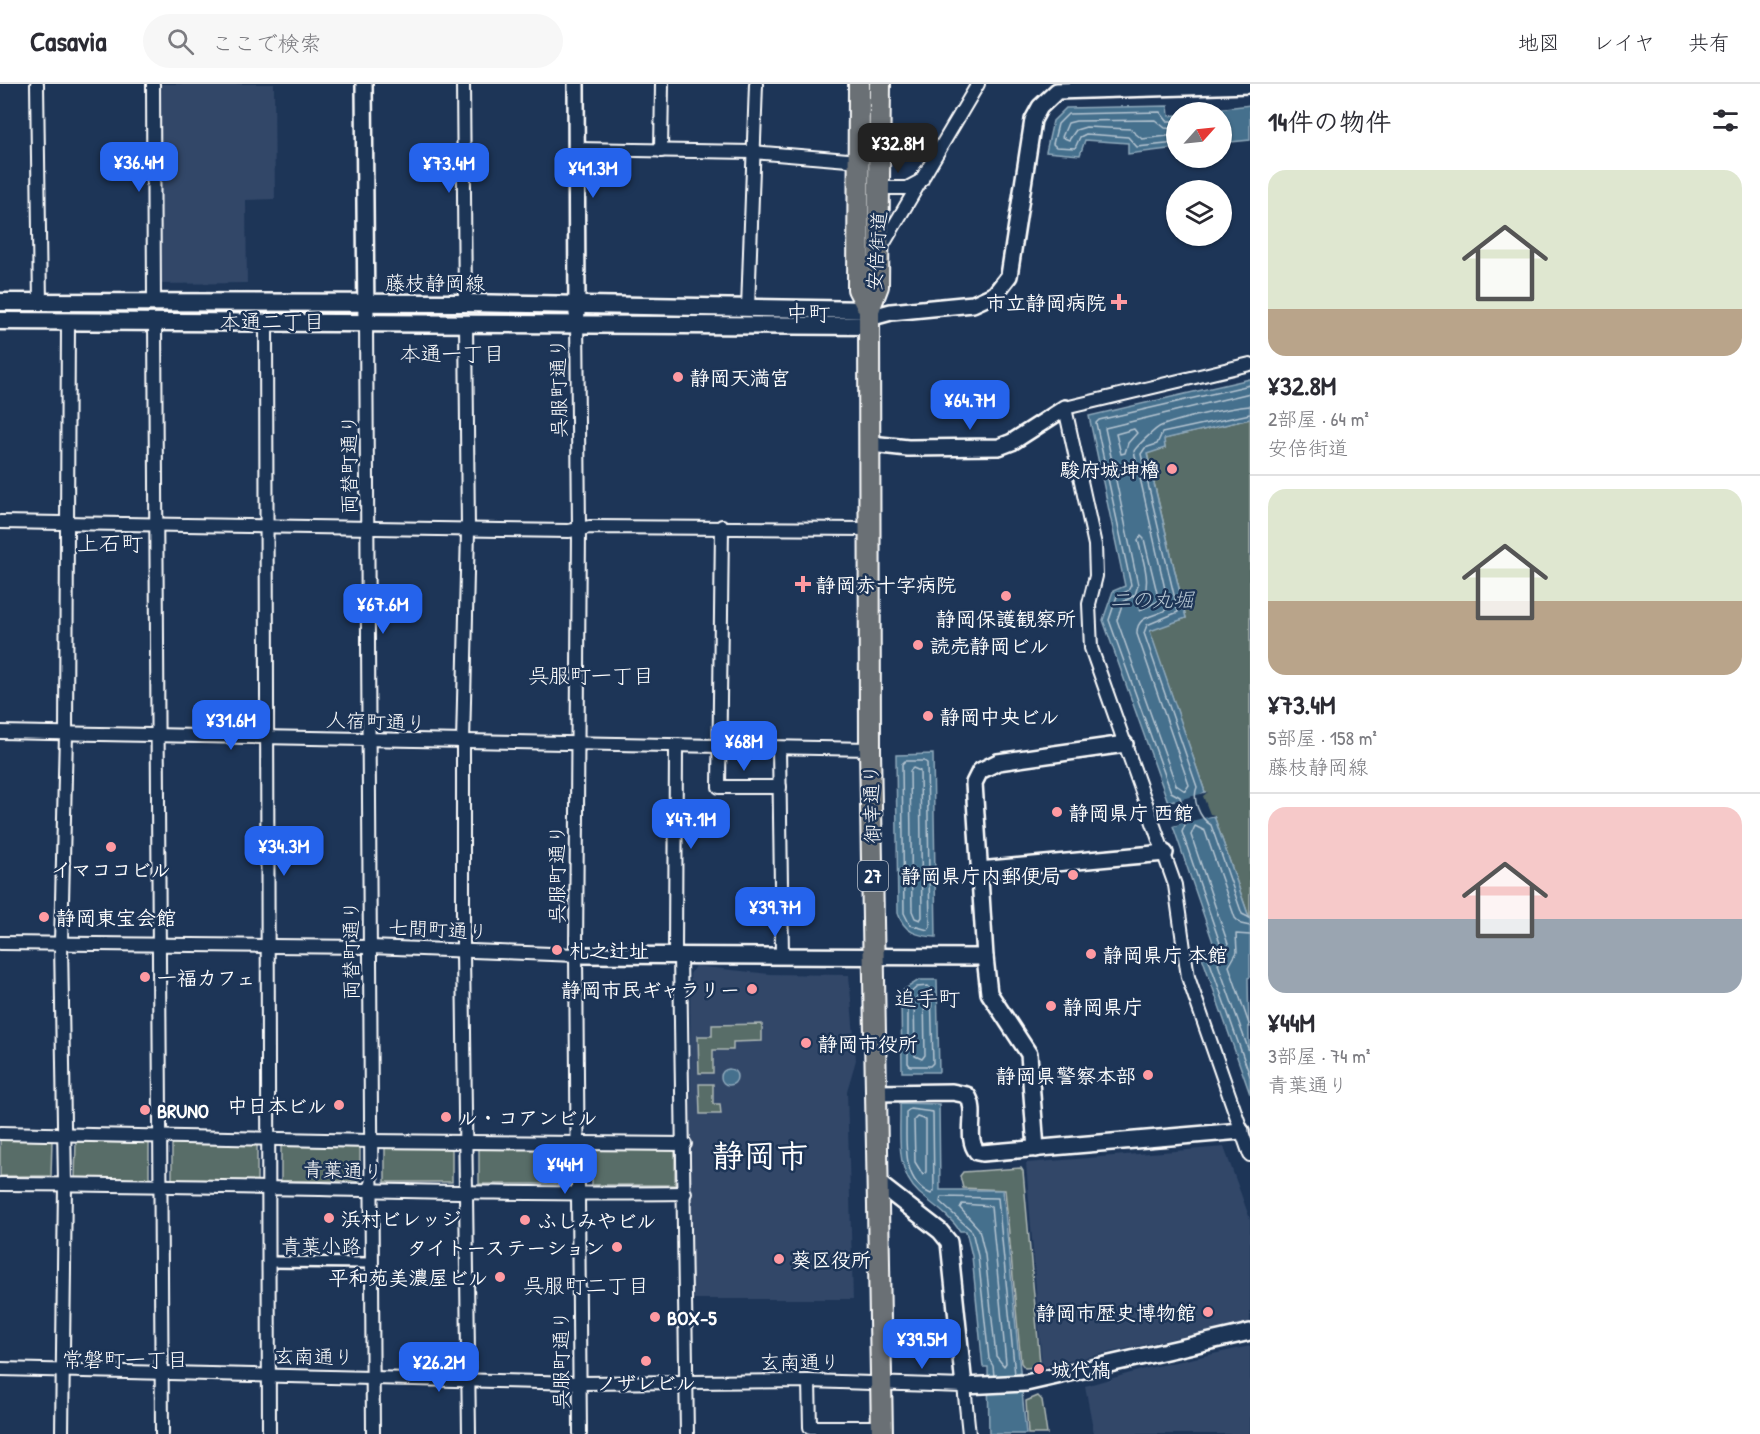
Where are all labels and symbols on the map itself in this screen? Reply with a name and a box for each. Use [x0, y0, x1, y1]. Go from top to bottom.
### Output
north arrow [1166, 102, 1232, 168]
pin: ¥32.8M [849, 123, 947, 174]
pin: ¥36.4M [90, 142, 188, 193]
pin: ¥73.4M [400, 143, 498, 194]
pin: ¥41.3M [544, 148, 642, 199]
street label: 安倍街道 [860, 210, 892, 292]
street label: 藤枝静岡線 [385, 269, 485, 296]
place label: 市立静岡病院 [986, 289, 1106, 316]
marker: 市立静岡病院 [1110, 293, 1128, 311]
district label: 中町 [786, 298, 830, 328]
district label: 本通二丁目 [220, 307, 325, 336]
street label: 呉服町通り [544, 338, 572, 438]
district label: 本通一丁目 [400, 339, 505, 368]
place label: 静岡天満宮 [690, 364, 790, 391]
marker: 静岡天満宮 [671, 370, 685, 384]
pin: ¥64.7M [921, 380, 1019, 431]
street label: 両替町通り [335, 414, 362, 514]
place label: 駿府城坤櫓 [1060, 456, 1160, 483]
marker: 駿府城坤櫓 [1165, 462, 1179, 476]
district label: 上石町 [77, 528, 143, 558]
place label: 静岡赤十字病院 [816, 571, 956, 598]
marker: 静岡赤十字病院 [794, 575, 812, 593]
pin: ¥67.6M [334, 584, 432, 635]
water label: 二の丸堀 [1110, 585, 1196, 614]
marker: 静岡保護観察所 [999, 589, 1013, 603]
place label: 静岡保護観察所 [936, 605, 1076, 632]
place label: 読売静岡ビル [930, 632, 1050, 659]
marker: 読売静岡ビル [911, 638, 925, 652]
district label: 呉服町一丁目 [528, 661, 654, 690]
pin: ¥31.6M [182, 700, 280, 751]
place label: 静岡中央ビル [940, 703, 1060, 730]
street label: 人宿町通り [326, 706, 426, 736]
marker: 静岡中央ビル [921, 709, 935, 723]
pin: ¥68M [708, 721, 780, 772]
street label: 御幸通り [857, 764, 885, 844]
pin: ¥47.1M [642, 799, 740, 850]
place label: 静岡県庁 西館 [1069, 799, 1194, 826]
marker: 静岡県庁 西館 [1050, 805, 1064, 819]
street label: 呉服町通り [543, 824, 570, 924]
pin: ¥34.3M [235, 826, 333, 877]
marker: イマココビル [104, 840, 118, 854]
place label: イマココビル [51, 856, 171, 883]
road number: 27 [858, 861, 888, 891]
place label: 静岡県庁内郵便局 [901, 862, 1061, 889]
marker: 静岡県庁内郵便局 [1066, 868, 1080, 882]
pin: ¥39.7M [726, 887, 824, 938]
street label: 両替町通り [337, 900, 364, 1000]
place label: 静岡東宝会館 [56, 904, 176, 931]
marker: 静岡東宝会館 [37, 910, 51, 924]
street label: 七間町通り [387, 913, 489, 945]
place label: 札之辻址 [569, 937, 649, 964]
place label: 静岡県庁 本館 [1103, 941, 1228, 968]
marker: 札之辻址 [550, 943, 564, 957]
marker: 静岡県庁 本館 [1084, 947, 1098, 961]
place label: 一福カフェ [157, 964, 255, 991]
marker: 一福カフェ [138, 970, 152, 984]
place label: 静岡市民ギャラリー [561, 976, 740, 1003]
marker: 静岡市民ギャラリー [745, 982, 759, 996]
district label: 追手町 [894, 983, 960, 1013]
place label: 静岡県庁 [1063, 993, 1143, 1020]
marker: 静岡県庁 [1044, 999, 1058, 1013]
place label: 静岡市役所 [818, 1030, 918, 1057]
marker: 静岡市役所 [799, 1036, 813, 1050]
place label: 静岡県警察本部 [996, 1062, 1136, 1089]
marker: 静岡県警察本部 [1141, 1068, 1155, 1082]
place label: 中日本ビル [227, 1092, 327, 1119]
place label: BRUNO [157, 1097, 209, 1124]
marker: 中日本ビル [332, 1098, 346, 1112]
marker: BRUNO [138, 1103, 152, 1117]
place label: ル・コアンビル [458, 1104, 598, 1131]
marker: ル・コアンビル [439, 1110, 453, 1124]
district label: 静岡市 [712, 1134, 808, 1177]
pin: ¥44M [529, 1144, 601, 1195]
street label: 青葉通り [303, 1155, 383, 1185]
place label: 浜村ビレッジ [341, 1205, 461, 1232]
place label: ふしみやビル [537, 1207, 657, 1234]
marker: 浜村ビレッジ [322, 1211, 336, 1225]
marker: ふしみやビル [518, 1213, 532, 1227]
street label: 青葉小路 [281, 1232, 361, 1259]
place label: タイトーステーション [407, 1234, 605, 1261]
marker: タイトーステーション [610, 1240, 624, 1254]
place label: 葵区役所 [791, 1246, 871, 1273]
marker: 葵区役所 [772, 1252, 786, 1266]
place label: 平和苑美濃屋ビル [328, 1264, 488, 1291]
marker: 平和苑美濃屋ビル [493, 1270, 507, 1284]
district label: 呉服町二丁目 [523, 1271, 649, 1300]
place label: 静岡市歴史博物館 [1036, 1299, 1196, 1326]
place label: BOX-5 [667, 1304, 717, 1331]
marker: 静岡市歴史博物館 [1201, 1305, 1215, 1319]
street label: 呉服町通り [547, 1310, 574, 1410]
marker: BOX-5 [648, 1310, 662, 1324]
pin: ¥39.5M [873, 1319, 971, 1370]
street label: 玄南通り [274, 1342, 354, 1370]
pin: ¥26.2M [390, 1342, 488, 1393]
district label: 常磐町一丁目 [62, 1345, 188, 1374]
street label: 玄南通り [760, 1348, 840, 1375]
marker: ノザレビル [639, 1354, 653, 1368]
place label: 城代𣘺 [1051, 1356, 1111, 1383]
marker: 城代𣘺 [1032, 1362, 1046, 1376]
place label: ノザレビル [596, 1369, 696, 1396]

